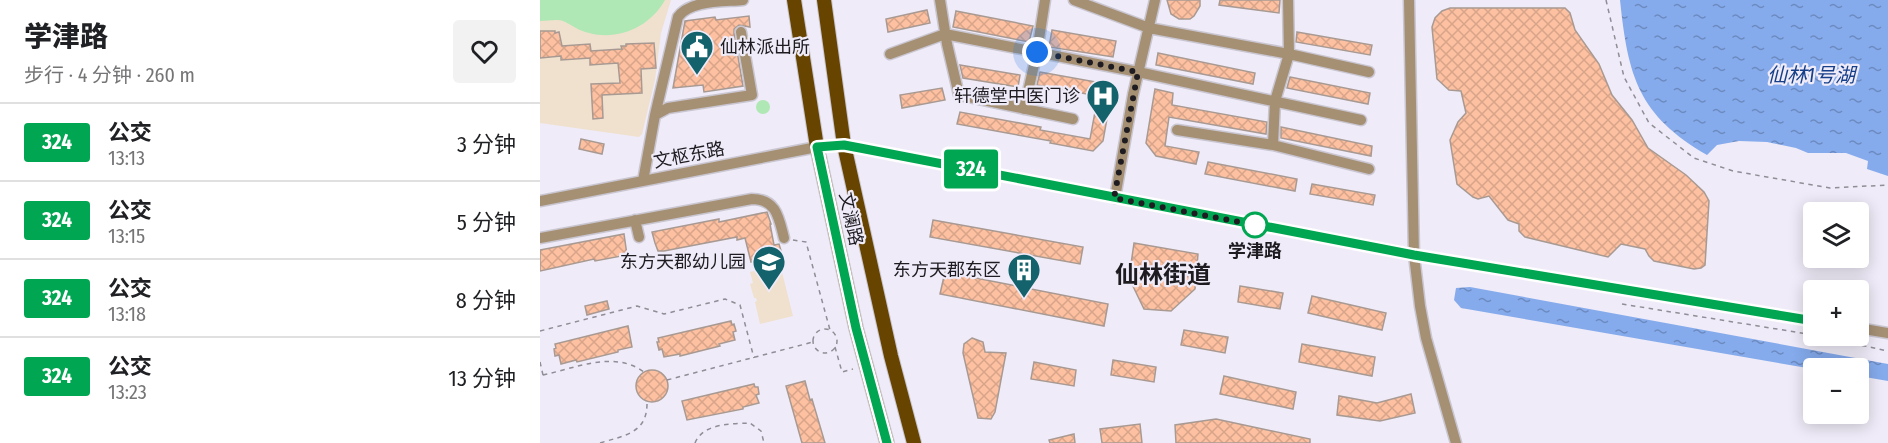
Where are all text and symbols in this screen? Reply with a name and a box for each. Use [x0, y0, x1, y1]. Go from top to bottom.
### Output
text: 学津路 [24, 20, 108, 53]
button: heart [453, 20, 516, 83]
public building icon: 仙林派出所 [679, 29, 715, 76]
place label: 仙林派出所 [720, 36, 810, 58]
your location [1022, 37, 1052, 67]
text: 步行 · 4 分钟 · 260 m [24, 63, 195, 87]
water label: 仙林1号湖 [1767, 63, 1858, 87]
hospital icon: 轩德堂中医门诊 [1085, 78, 1121, 125]
place label: 轩德堂中医门诊 [954, 85, 1080, 107]
text: 公交 [108, 119, 152, 146]
text: 324 [42, 129, 72, 155]
text: 3 分钟 [457, 131, 516, 158]
street label: 文枢东路 [652, 137, 726, 173]
text: 13:13 [108, 146, 145, 170]
line badge: 324 [936, 150, 1006, 188]
text: 324 [956, 156, 986, 182]
street label: 文澜路 [835, 190, 867, 248]
text: 公交 [108, 197, 152, 224]
map controls [1803, 202, 1869, 424]
button: layers [1803, 202, 1869, 268]
text: 324 [42, 207, 72, 233]
text: 5 分钟 [457, 209, 516, 236]
marker: 学津路 [1242, 212, 1268, 238]
text: 13:15 [108, 224, 145, 248]
place label: 学津路 [1228, 240, 1282, 262]
school or university icon: 东方天郡幼儿园 [751, 244, 787, 291]
place label: 东方天郡幼儿园 [620, 251, 746, 273]
building icon: 东方天郡东区 [1006, 252, 1042, 299]
place label: 东方天郡东区 [893, 259, 1001, 281]
district label: 仙林街道 [1115, 261, 1211, 289]
text: 公交 [108, 275, 152, 302]
button: + [1803, 280, 1869, 346]
text: 324 [42, 285, 72, 311]
text: 8 分钟 [456, 287, 516, 314]
text: 13:18 [108, 302, 146, 326]
text: 公交 [108, 353, 152, 380]
button: − [1803, 358, 1869, 424]
text: 324 [42, 363, 72, 389]
text: 13 分钟 [448, 365, 516, 392]
text: 13:23 [108, 380, 147, 404]

